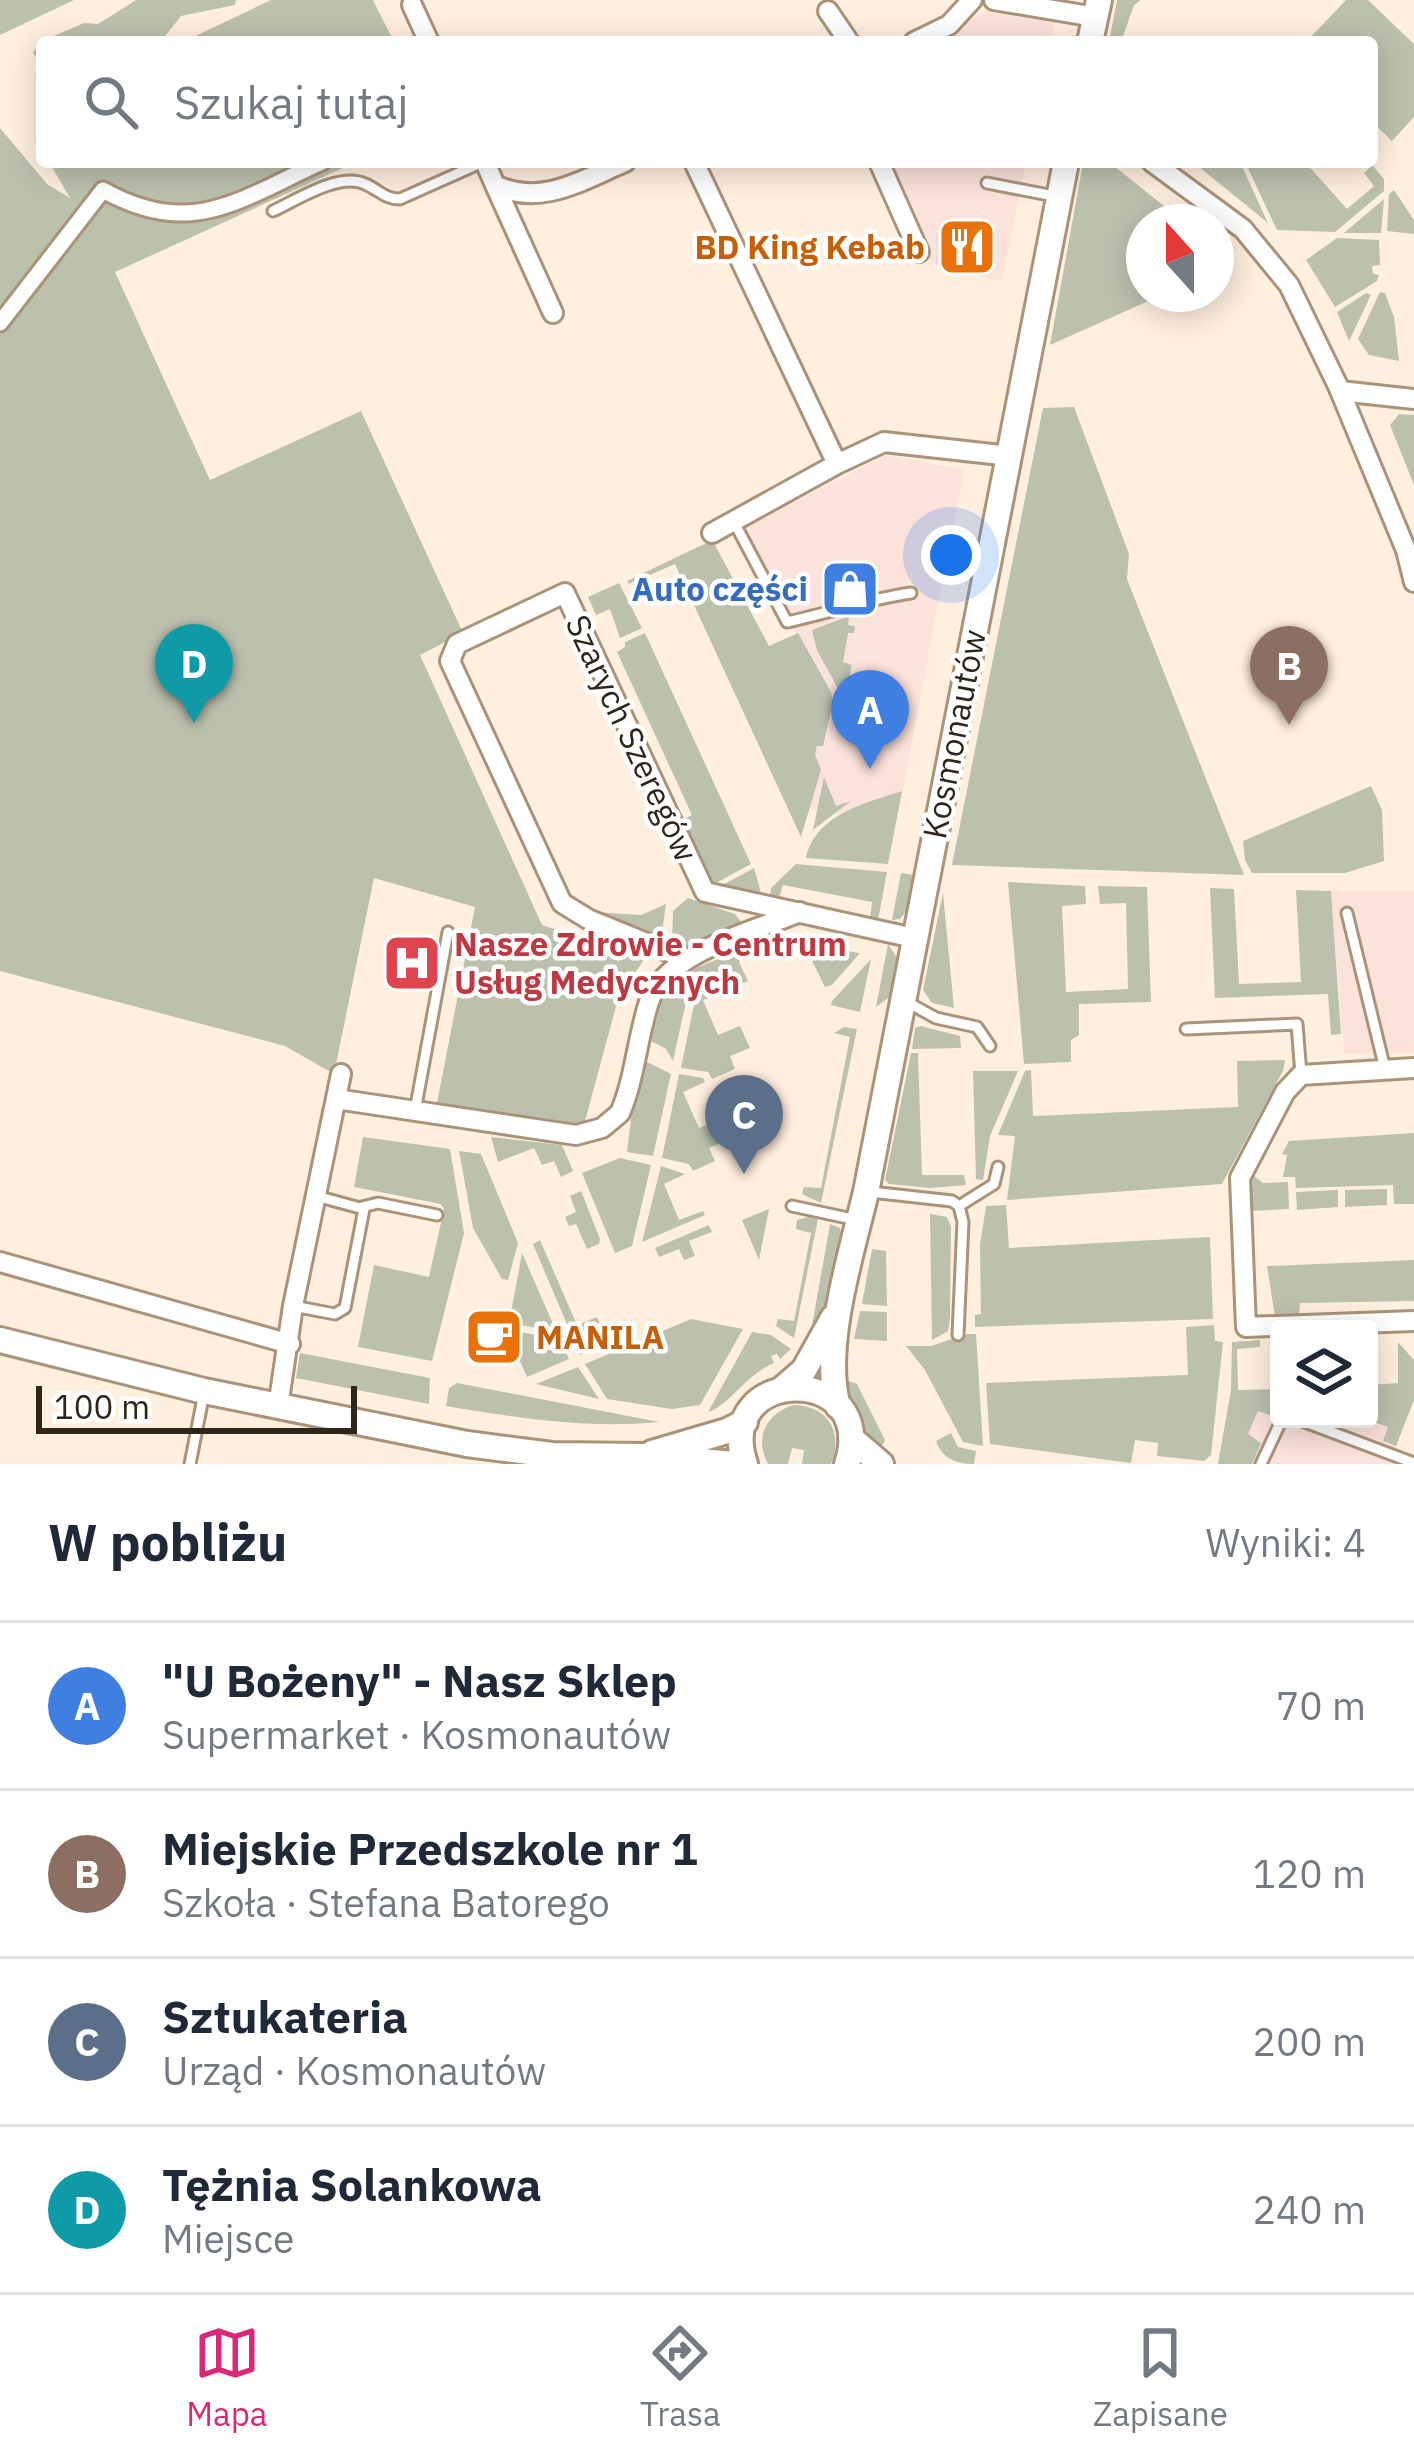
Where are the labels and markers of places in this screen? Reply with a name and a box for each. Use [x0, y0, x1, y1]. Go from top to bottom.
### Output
restaurant icon: BD King Kebab [936, 216, 998, 278]
place label: BD King Kebab [695, 225, 925, 268]
shop icon: Auto części [819, 558, 881, 620]
place label: Auto części [631, 567, 808, 610]
pin: D [155, 624, 233, 723]
pin: B [1250, 626, 1328, 725]
pin: A [831, 670, 909, 769]
place label: Nasze Zdrowie - Centrum Usług Medycznych [454, 922, 847, 1003]
hospital icon: Nasze Zdrowie - Centrum Usług Medycznych [381, 932, 443, 994]
pin: C [705, 1075, 783, 1174]
cafe icon: MANILA [463, 1306, 525, 1368]
place label: MANILA [536, 1315, 664, 1358]

